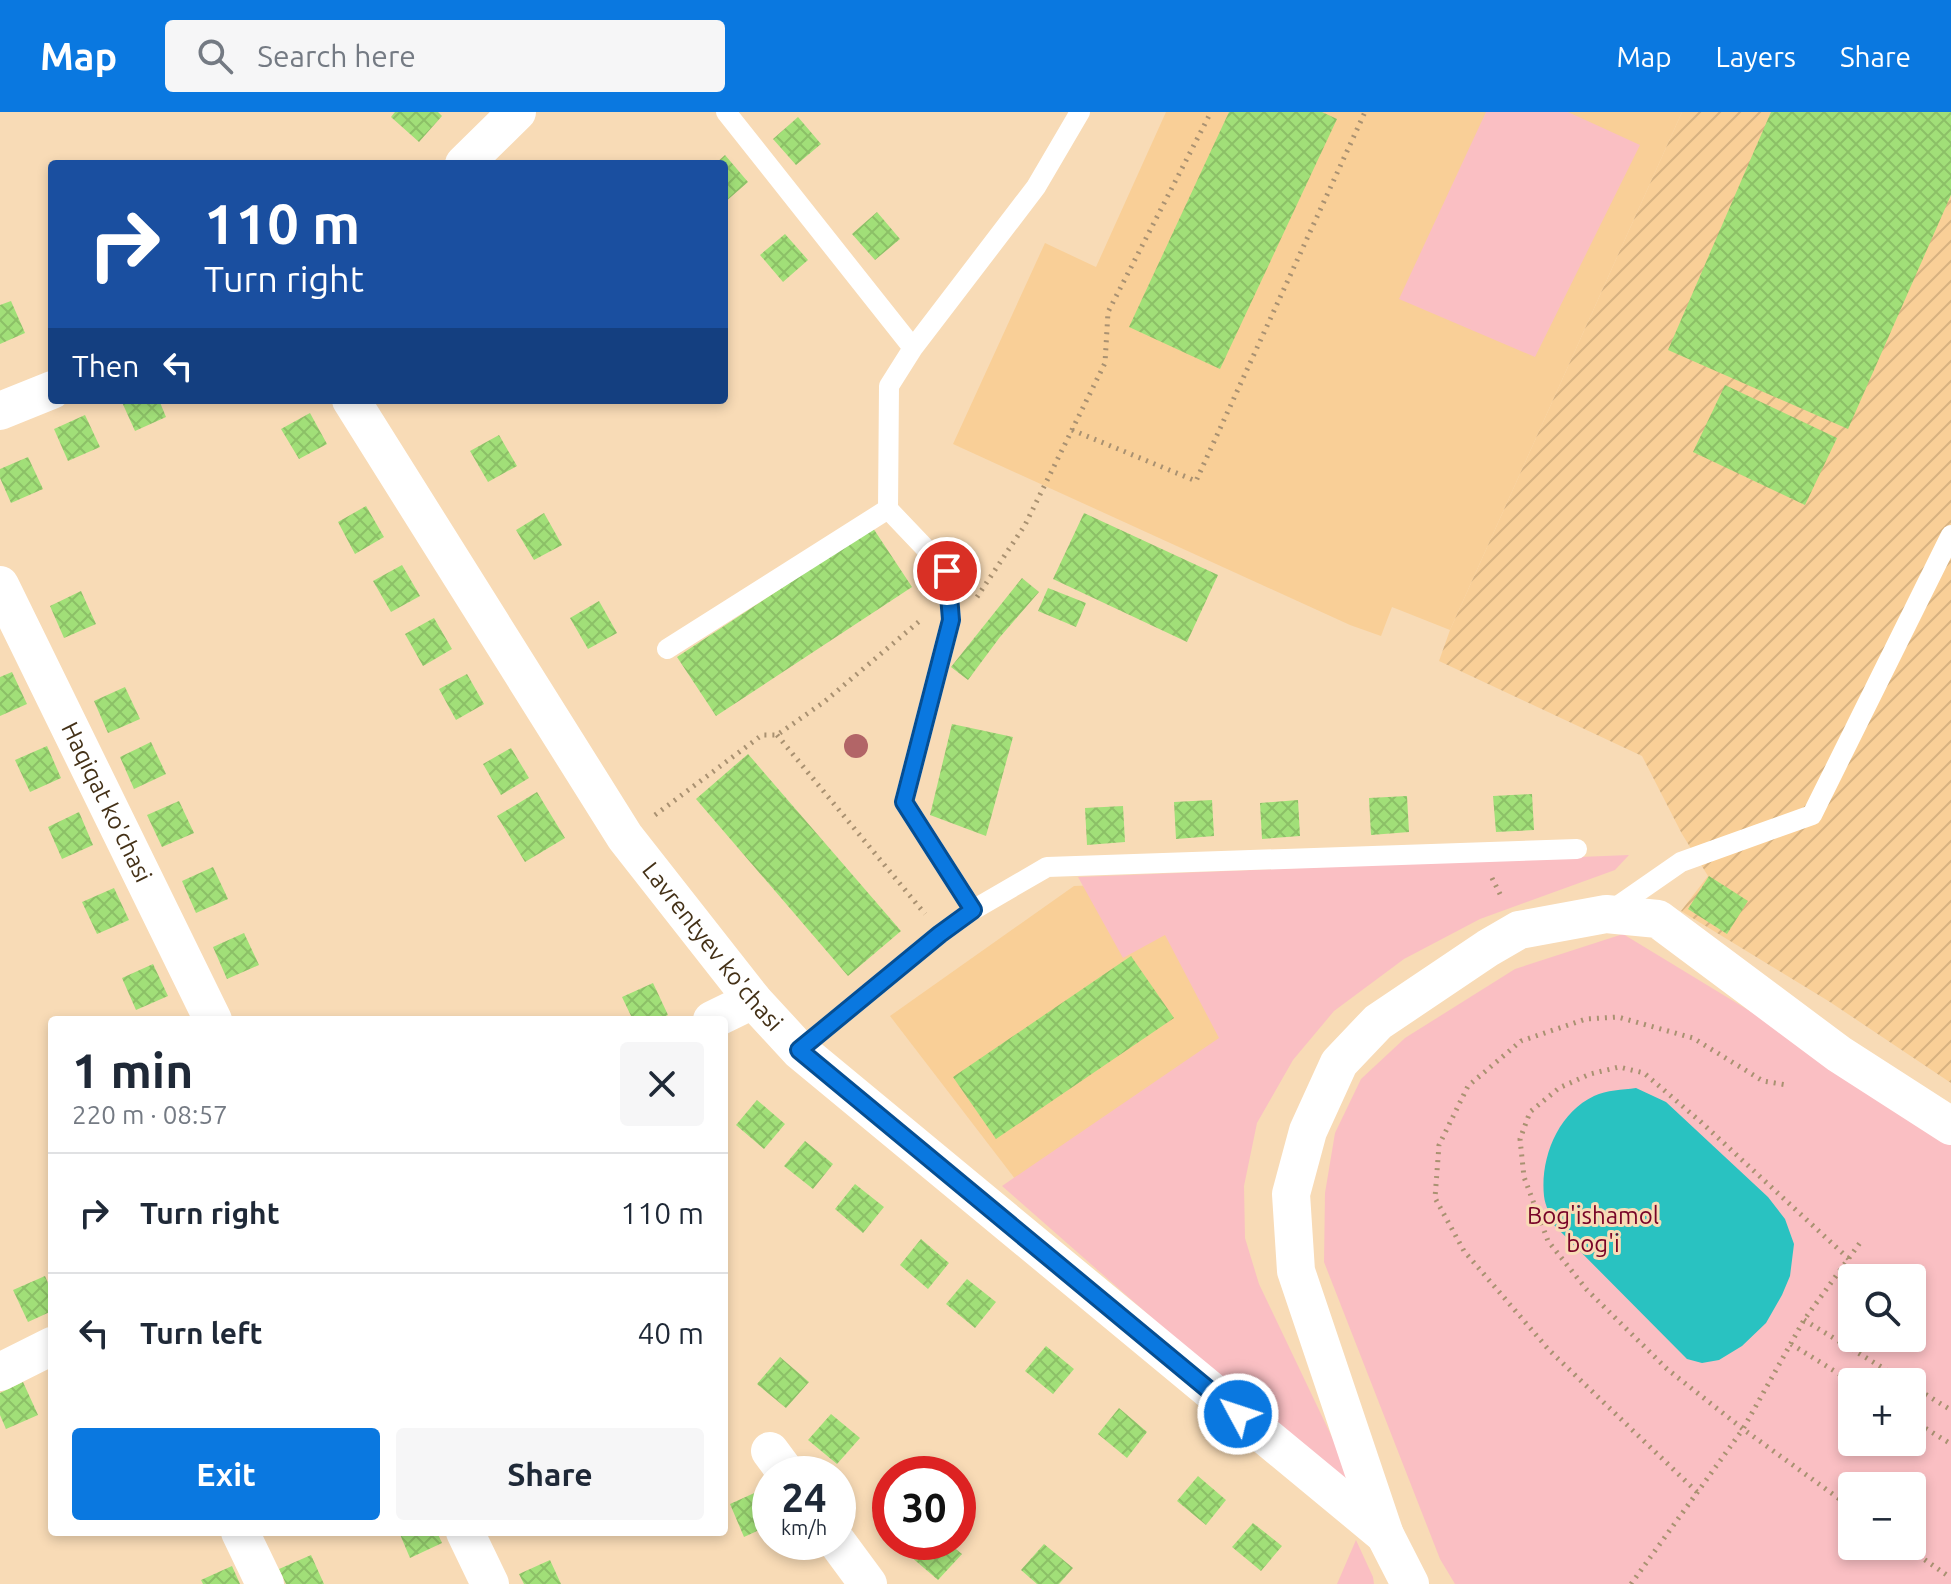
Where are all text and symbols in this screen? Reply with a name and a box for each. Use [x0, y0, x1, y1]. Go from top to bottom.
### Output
search box [165, 20, 725, 92]
icon: search [193, 34, 237, 78]
text: Map [40, 35, 117, 77]
text: Search here [257, 39, 416, 73]
text: Map [1616, 41, 1672, 72]
text: Layers [1716, 41, 1796, 72]
text: Share [1840, 41, 1911, 72]
icon: right [72, 192, 176, 296]
text: 110 m [204, 192, 360, 255]
text: Turn right [204, 258, 364, 299]
icon: left [156, 344, 200, 388]
text: Then [72, 349, 140, 383]
pin [913, 537, 981, 605]
icon: arrive [925, 549, 969, 593]
street label: Haqiqat ko'chasi [56, 718, 157, 887]
street label: Lavrentyev ko'chasi [637, 857, 788, 1036]
button: close [620, 1042, 704, 1126]
text: 1 min [72, 1043, 193, 1097]
text: 220 m · 08:57 [72, 1100, 228, 1129]
icon: right [72, 1191, 116, 1235]
text: Turn right [140, 1196, 280, 1230]
text: 110 m [620, 1196, 704, 1230]
park label: Bog'ishamol bog'i [1527, 1202, 1659, 1257]
map controls [1838, 1264, 1926, 1560]
button: search [1838, 1264, 1926, 1352]
icon: left [72, 1311, 116, 1355]
text: Turn left [140, 1316, 262, 1350]
text: 40 m [637, 1316, 704, 1350]
button: + [1838, 1368, 1926, 1456]
position arrow [1196, 1372, 1280, 1456]
button: Exit [72, 1428, 380, 1520]
button: Share [396, 1428, 704, 1520]
speed limit sign: 30 [872, 1456, 976, 1560]
button: − [1838, 1472, 1926, 1560]
text: 24 [781, 1475, 827, 1520]
text: km/h [781, 1516, 827, 1539]

